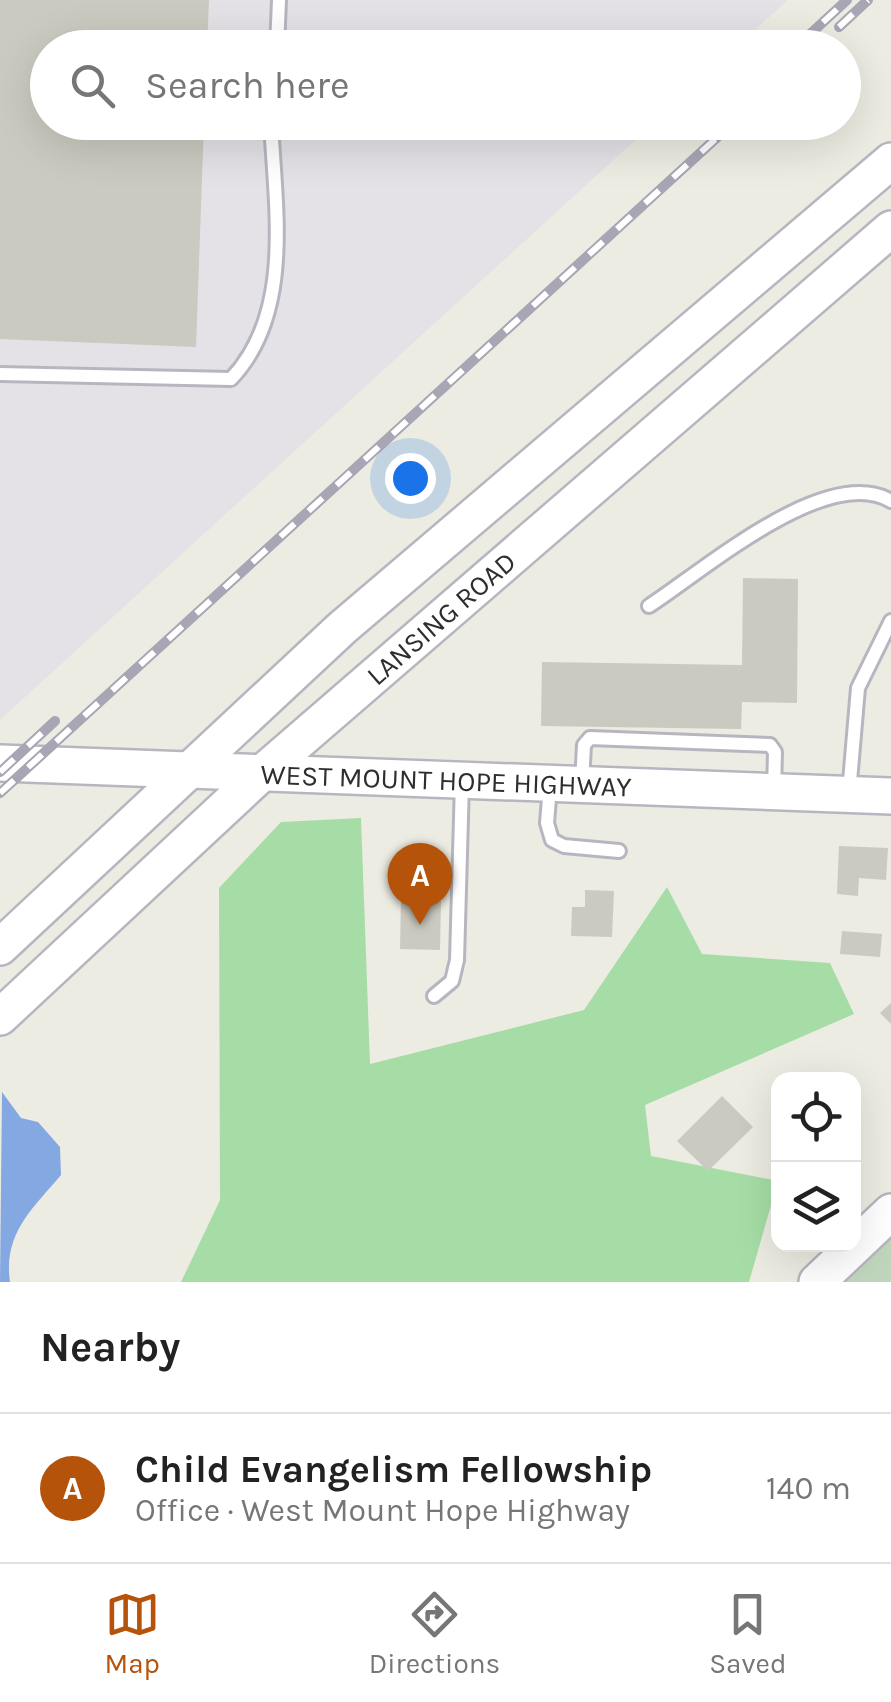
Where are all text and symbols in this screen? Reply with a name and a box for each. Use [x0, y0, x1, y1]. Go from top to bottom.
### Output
search box [30, 30, 861, 140]
icon: search [65, 58, 120, 113]
text: Search here [145, 63, 349, 108]
your location [385, 453, 436, 504]
street label: LANSING ROAD [360, 545, 523, 692]
street label: WEST MOUNT HOPE HIGHWAY [260, 758, 633, 803]
pin: A [388, 842, 452, 925]
map controls [771, 1072, 861, 1252]
button: locate [771, 1072, 861, 1162]
button: layers [771, 1162, 861, 1252]
text: Nearby [40, 1322, 180, 1372]
text: Child Evangelism Fellowship [135, 1447, 652, 1492]
text: A [62, 1470, 83, 1507]
text: 140 m [766, 1470, 851, 1507]
text: Office · West Mount Hope Highway [135, 1492, 630, 1529]
tab: Map [104, 1587, 160, 1680]
tab: Directions [369, 1587, 500, 1680]
tab: Saved [709, 1587, 787, 1680]

